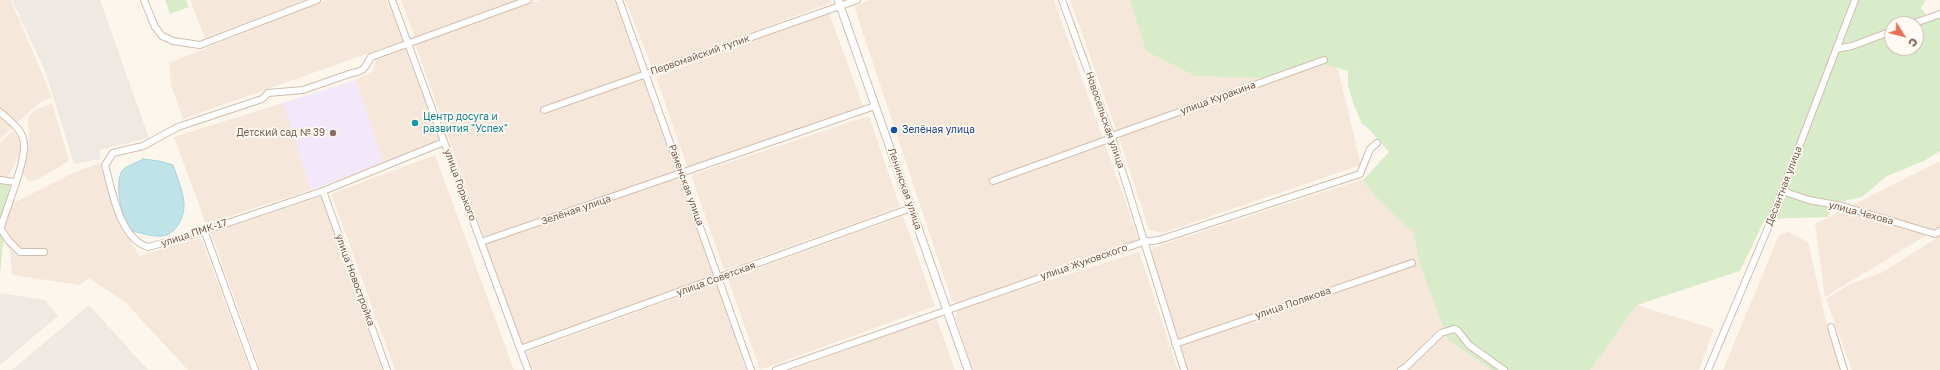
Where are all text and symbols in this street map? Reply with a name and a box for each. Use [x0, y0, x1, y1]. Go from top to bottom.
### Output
north arrow [1884, 16, 1924, 56]
street label: Первомайский тупик [649, 32, 751, 78]
text: С [1906, 36, 1921, 50]
street label: Новосельская улица [1083, 70, 1127, 170]
street label: улица Куракина [1179, 79, 1257, 117]
place label: Центр досуга и развития "Успех" [423, 111, 508, 134]
marker: Центр досуга и развития "Успех" [410, 118, 420, 128]
place label: Зелёная улица [902, 124, 975, 136]
marker: Зелёная улица [889, 125, 899, 135]
place label: Детский сад № 39 [236, 127, 325, 139]
marker: Детский сад № 39 [328, 128, 338, 138]
street label: Раменская улица [666, 143, 706, 227]
street label: Десантная улица [1763, 144, 1805, 228]
street label: улица Горького [441, 147, 479, 223]
street label: Ленинская улица [885, 147, 925, 231]
street label: Зелёная улица [540, 192, 612, 228]
street label: улица Чехова [1827, 199, 1895, 227]
street label: улица ПМК-17 [159, 217, 229, 249]
street label: улица Новостройка [333, 232, 377, 328]
street label: улица Жуковского [1039, 241, 1129, 283]
street label: улица Советская [675, 259, 757, 299]
street label: улица Полякова [1253, 284, 1333, 322]

